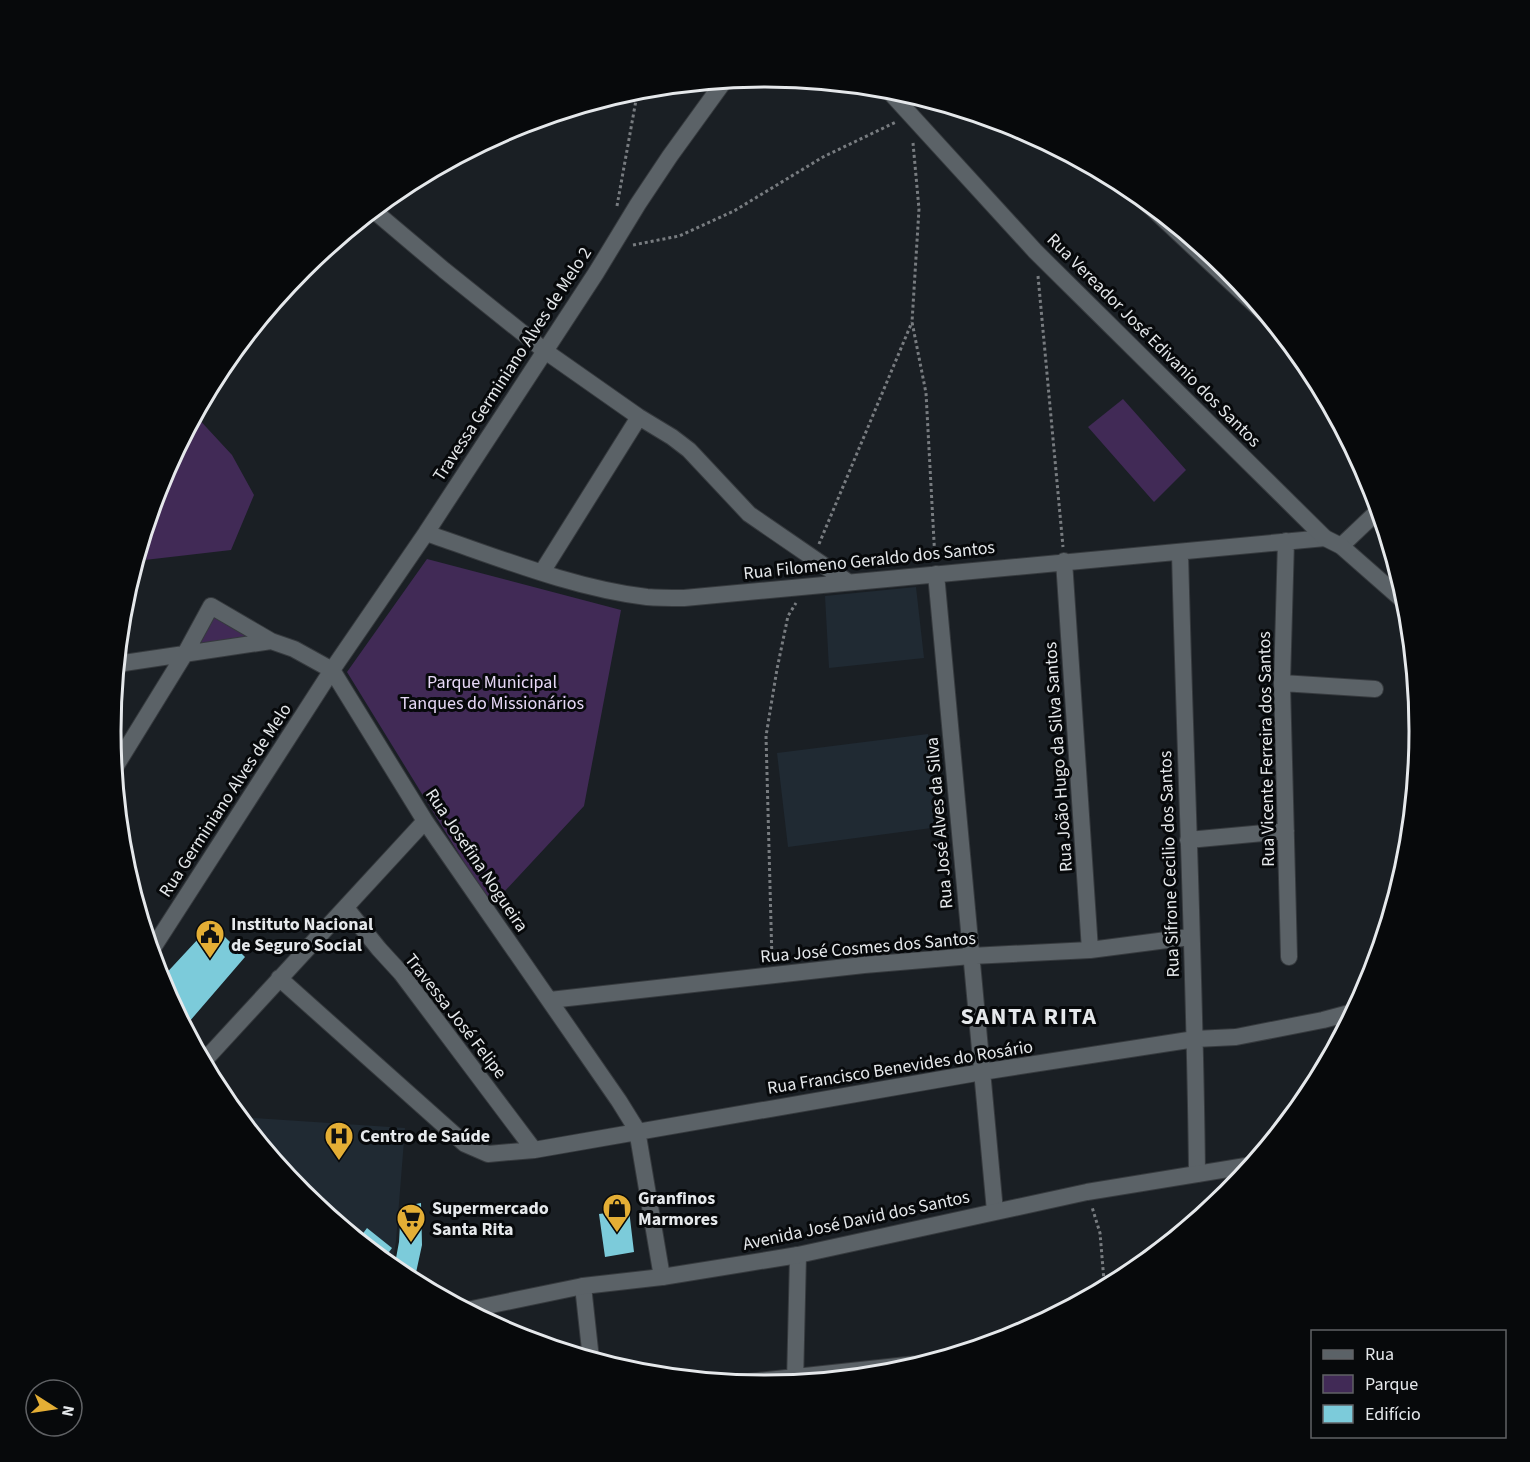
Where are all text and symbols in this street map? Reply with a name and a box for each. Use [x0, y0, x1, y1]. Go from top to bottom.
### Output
street label: Rua Vereador José Edivanio dos Santos [1041, 228, 1266, 453]
street label: Travessa Germiniano Alves de Melo 2 [427, 242, 598, 486]
street label: Rua Filomeno Geraldo dos Santos [742, 535, 996, 586]
street label: Rua Vicente Ferreira dos Santos [1252, 631, 1281, 867]
street label: Rua João Hugo da Silva Santos [1038, 641, 1079, 873]
park label: Parque Municipal Tanques do Missionários [400, 670, 584, 716]
street label: Rua Germiniano Alves de Melo [153, 698, 298, 902]
street label: Rua José Alves da Silva [920, 736, 959, 910]
street label: Rua Sifrone Cecilio dos Santos [1153, 750, 1186, 978]
street label: Rua Josefina Nogueira [419, 784, 534, 937]
place label: Instituto Nacional de Seguro Social [231, 912, 373, 958]
public building icon: Instituto Nacional de Seguro Social [194, 918, 226, 960]
street label: Rua José Cosmes dos Santos [759, 926, 977, 969]
street label: Travessa José Felipe [399, 948, 512, 1084]
district label: SANTA RITA [960, 999, 1098, 1034]
street label: Rua Francisco Benevides do Rosário [765, 1034, 1035, 1101]
hospital icon: Centro de Saúde [323, 1120, 355, 1162]
place label: Centro de Saúde [360, 1124, 490, 1149]
street label: Avenida José David dos Santos [740, 1184, 972, 1257]
place label: Granfinos Marmores [638, 1186, 718, 1232]
shop icon: Granfinos Marmores [601, 1192, 633, 1234]
place label: Supermercado Santa Rita [432, 1196, 549, 1242]
supermarket icon: Supermercado Santa Rita [395, 1202, 427, 1244]
legend [1311, 1330, 1506, 1438]
text: Rua [1365, 1342, 1394, 1367]
text: Parque [1365, 1372, 1418, 1397]
north arrow [24, 1378, 84, 1438]
text: Edifício [1365, 1402, 1421, 1427]
text: N [56, 1403, 80, 1418]

